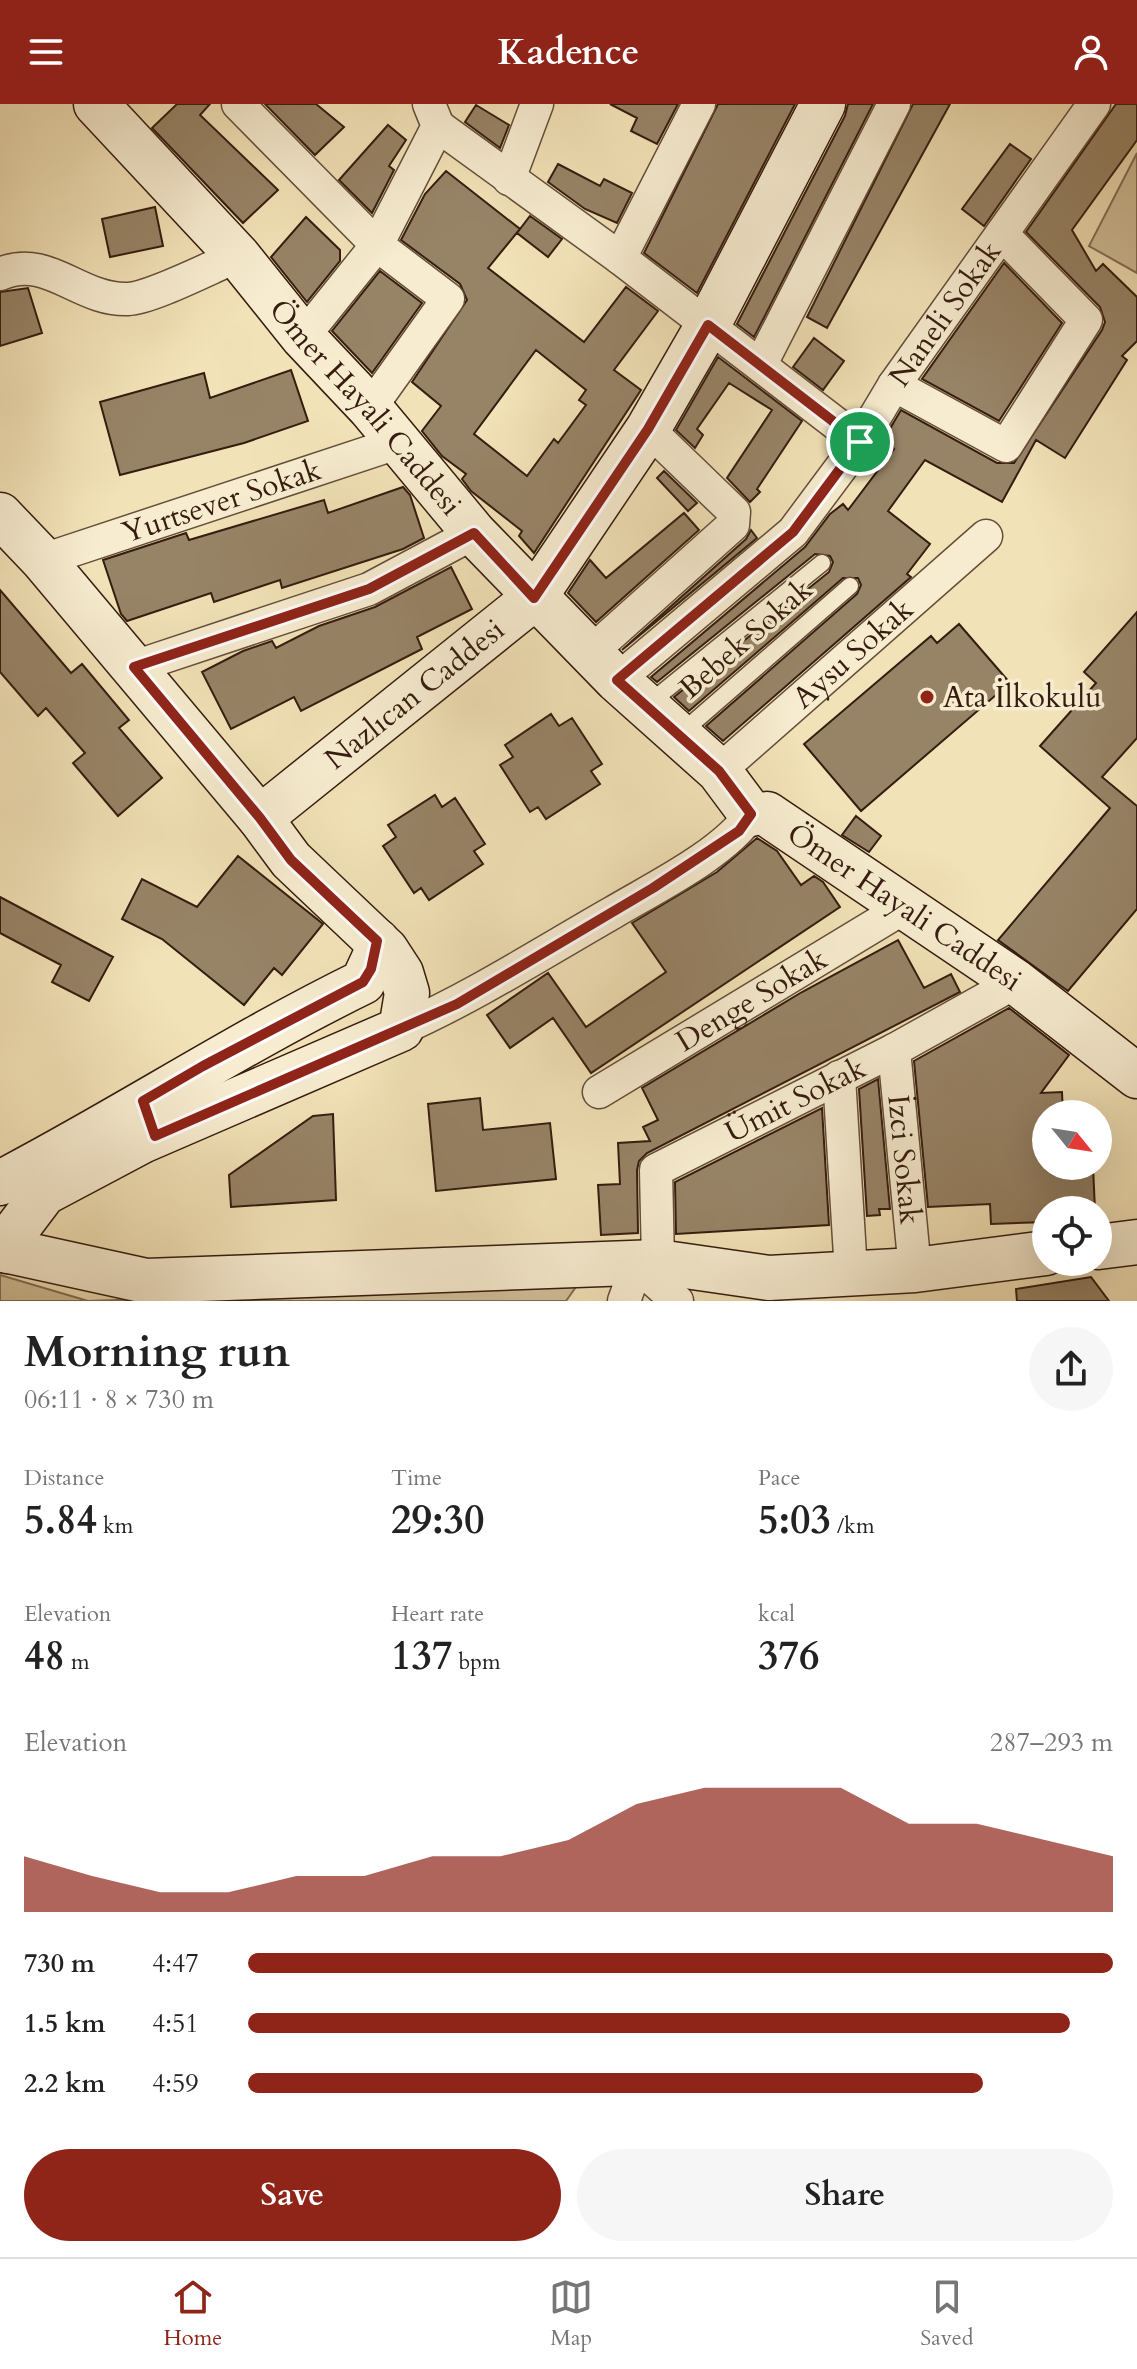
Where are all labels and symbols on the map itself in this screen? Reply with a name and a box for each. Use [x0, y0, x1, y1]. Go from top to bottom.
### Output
street label: Naneli Sokak [879, 233, 1011, 395]
street label: Ömer Hayali Caddesi [260, 290, 471, 524]
pin [826, 408, 894, 476]
street label: Yurtsever Sokak [117, 449, 326, 553]
street label: Bebek Sokak [671, 570, 821, 708]
street label: Aysu Sokak [783, 589, 922, 718]
street label: Nazlıcan Caddesi [316, 609, 513, 779]
place label: Ata İlkokulu [943, 677, 1102, 718]
marker: Ata İlkokulu [918, 688, 936, 706]
street label: Ömer Hayali Caddesi [779, 813, 1030, 1001]
street label: Denge Sokak [668, 938, 835, 1061]
street label: Ümit Sokak [718, 1047, 872, 1152]
street label: İzci Sokak [878, 1093, 931, 1226]
north arrow [1032, 1100, 1112, 1180]

